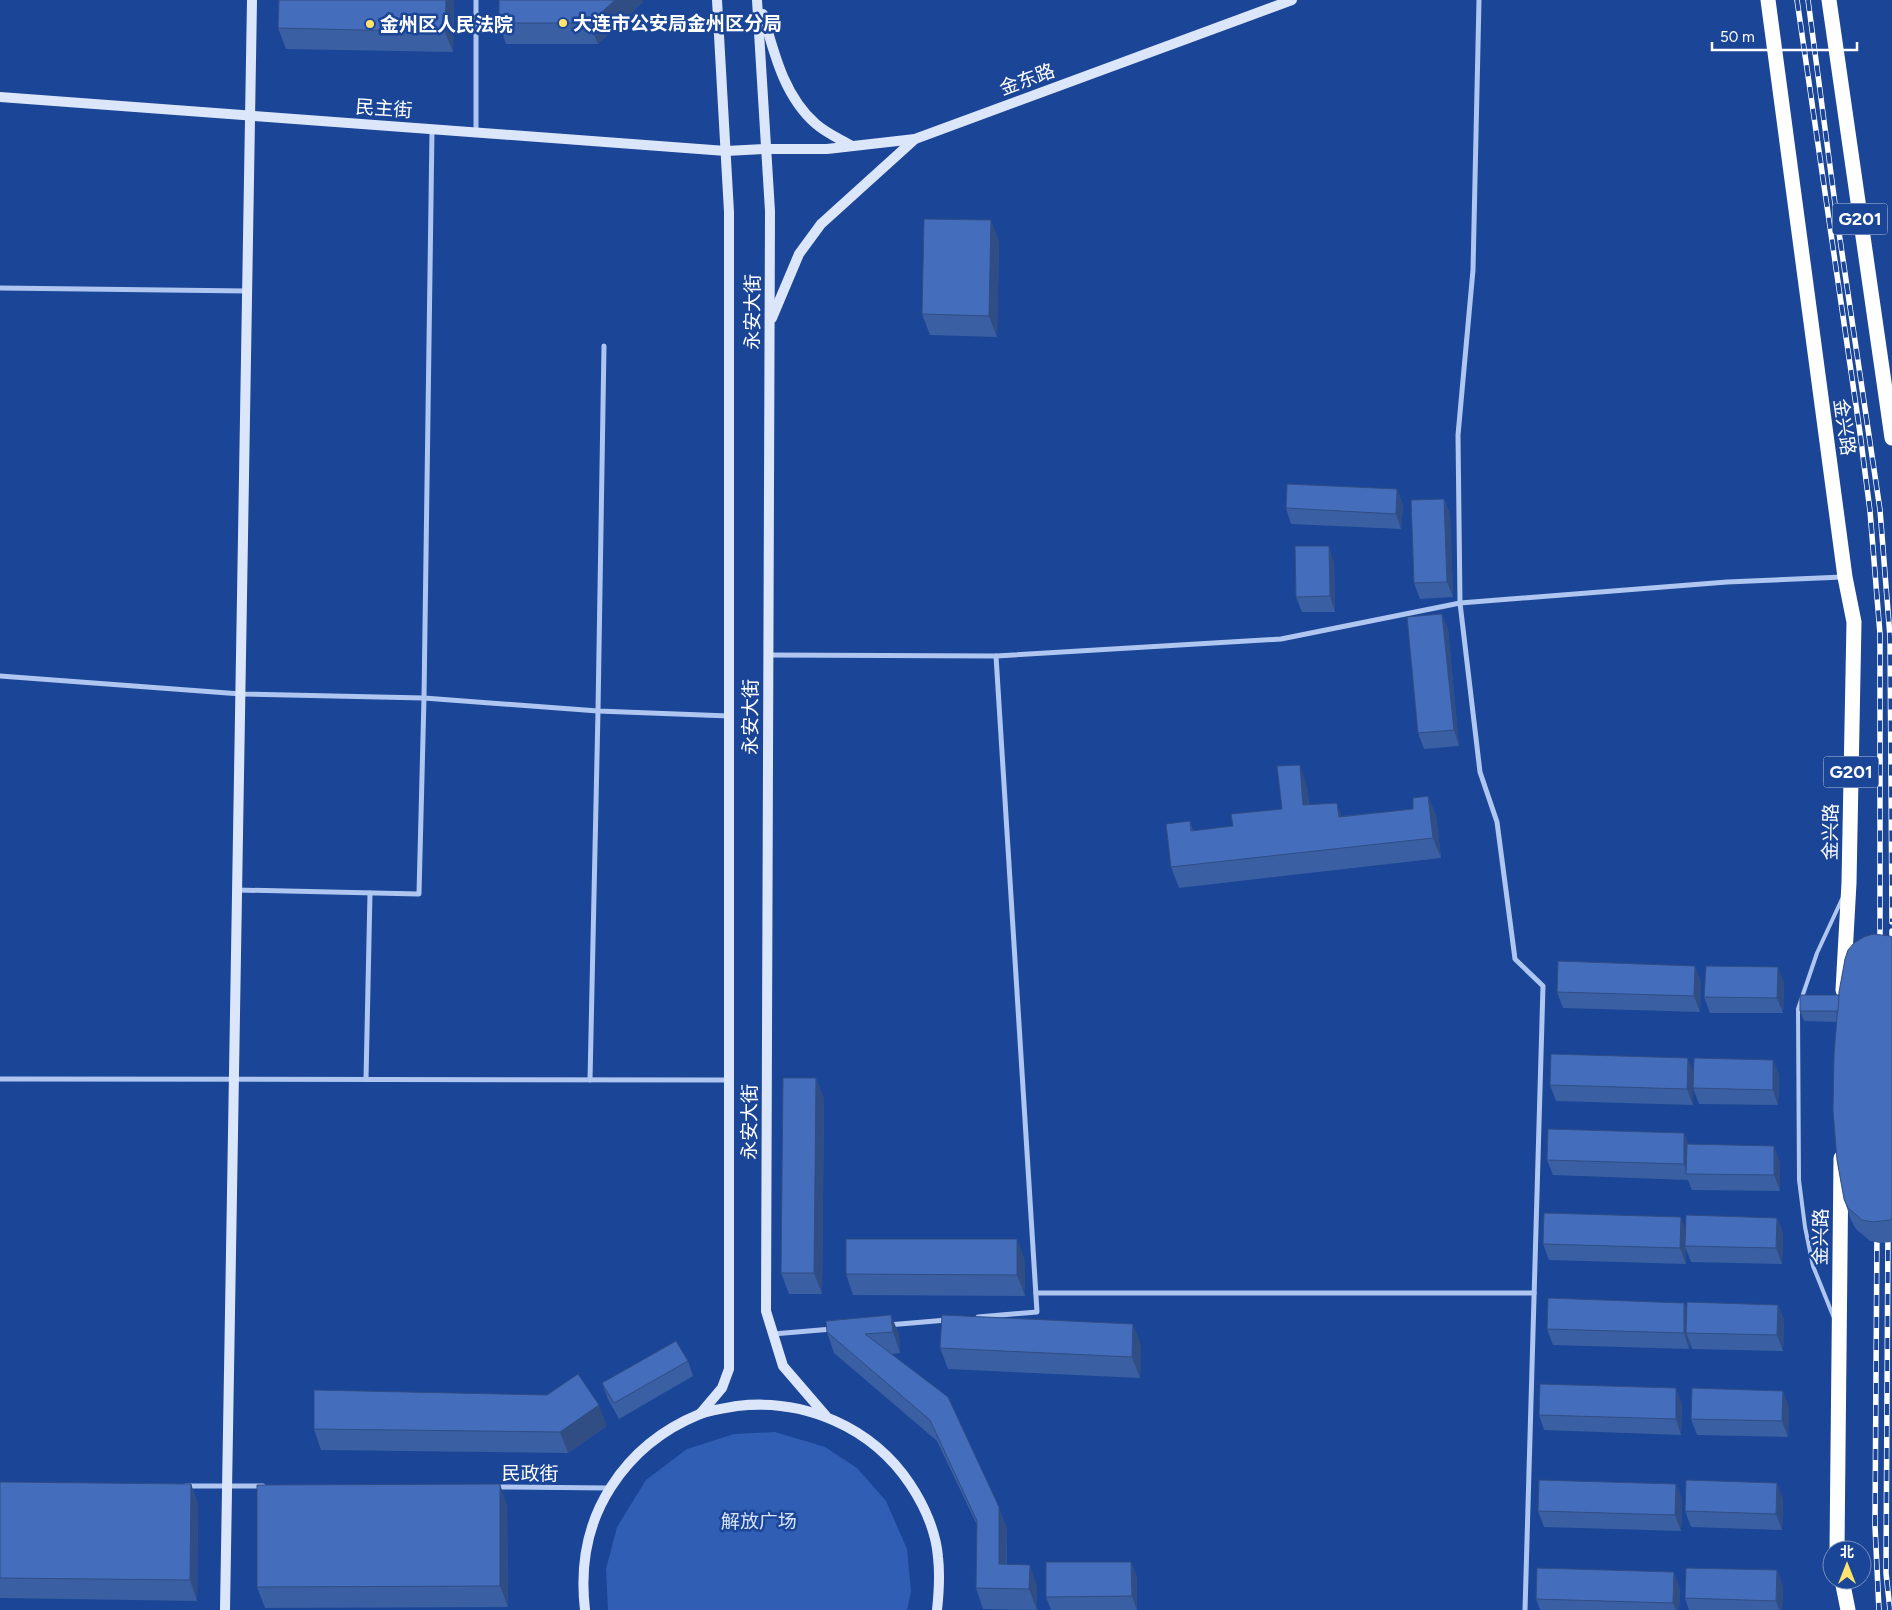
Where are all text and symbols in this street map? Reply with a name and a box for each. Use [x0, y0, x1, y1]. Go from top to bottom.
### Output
place label: 大连市公安局金州区分局 [573, 12, 782, 35]
place label: 金州区人民法院 [380, 13, 513, 36]
marker: 大连市公安局金州区分局 [557, 17, 569, 29]
marker: 金州区人民法院 [364, 18, 376, 30]
scale bar [1712, 20, 1857, 52]
text: 50 m [1720, 28, 1755, 46]
street label: 金东路 [996, 59, 1058, 100]
street label: 民主街 [355, 95, 413, 122]
road number: G201 [1832, 203, 1888, 234]
street label: 永安大街 [741, 274, 764, 350]
street label: 金兴路 [1829, 397, 1860, 457]
street label: 永安大街 [739, 679, 762, 755]
road number: G201 [1824, 756, 1878, 788]
street label: 金兴路 [1819, 803, 1842, 861]
street label: 永安大街 [738, 1084, 761, 1160]
street label: 金兴路 [1809, 1208, 1832, 1266]
street label: 民政街 [501, 1462, 559, 1485]
park label: 解放广场 [721, 1510, 797, 1533]
north arrow [1822, 1540, 1872, 1590]
text: 北 [1840, 1544, 1854, 1561]

